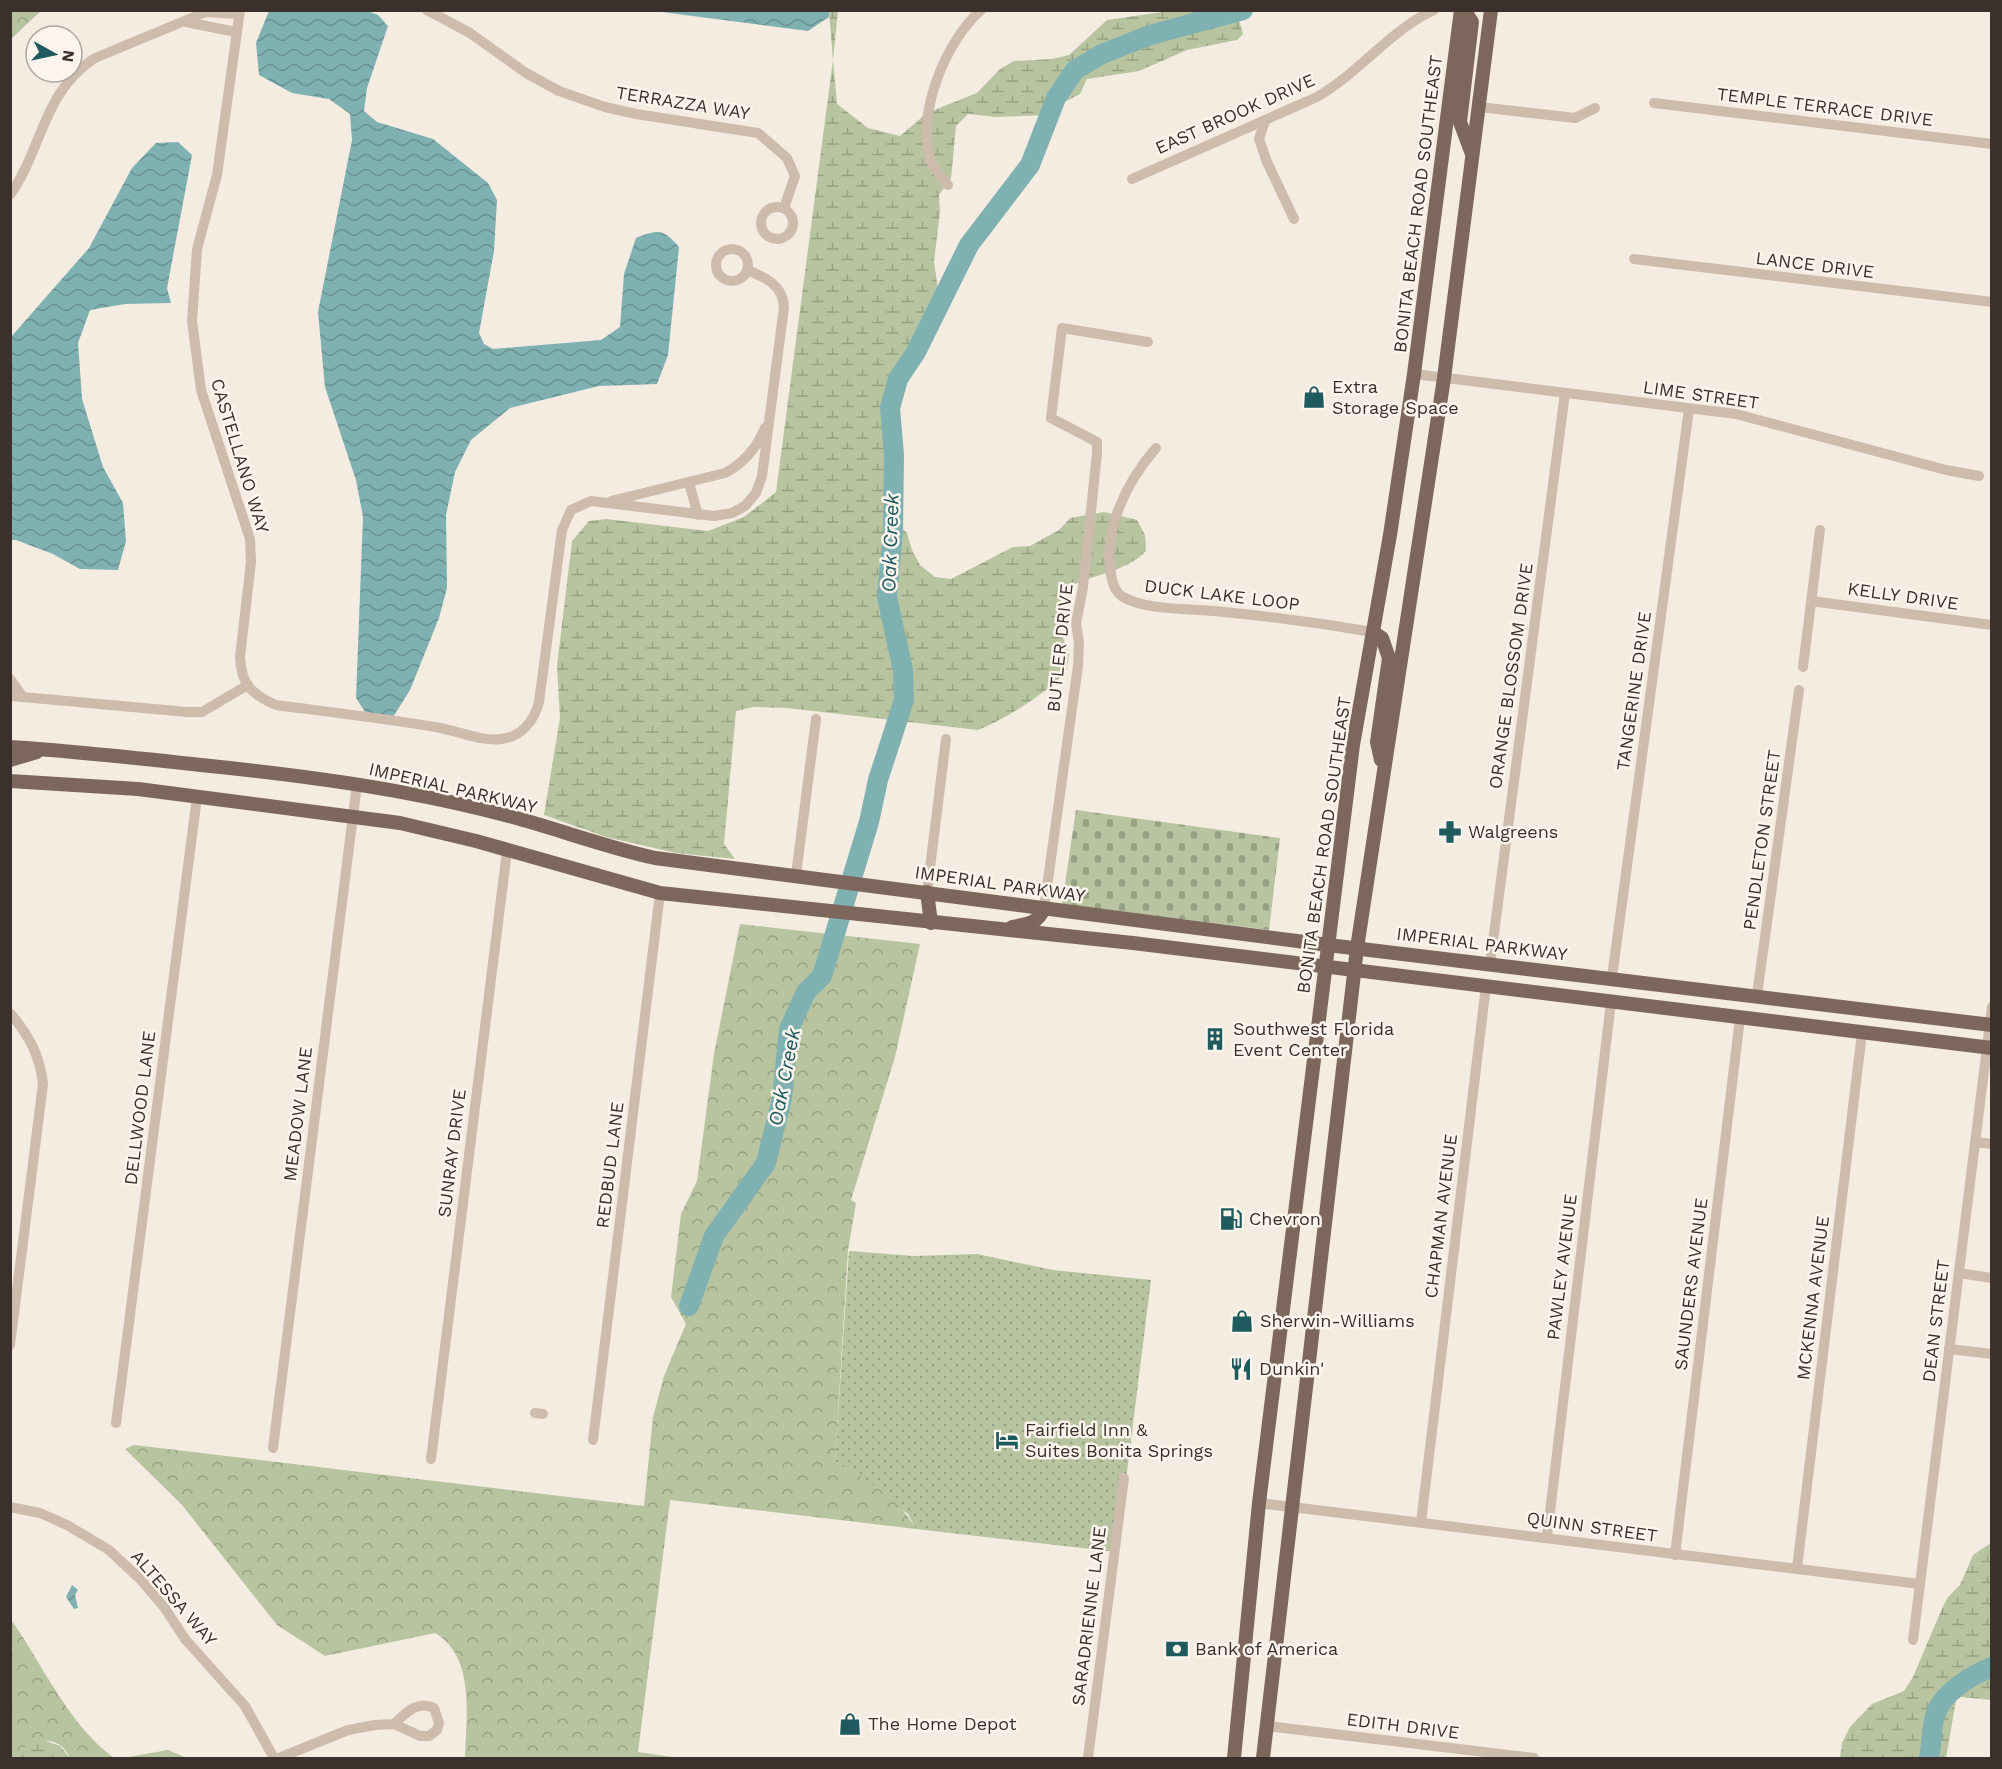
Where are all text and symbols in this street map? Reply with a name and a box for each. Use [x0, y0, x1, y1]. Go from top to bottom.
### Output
north arrow [24, 24, 84, 84]
text: N [58, 49, 79, 63]
street label: BONITA BEACH ROAD SOUTHEAST [1389, 54, 1446, 354]
street label: EAST BROOK DRIVE [1152, 69, 1318, 158]
street label: TERRAZZA WAY [615, 82, 752, 124]
street label: TEMPLE TERRACE DRIVE [1716, 83, 1934, 130]
street label: LANCE DRIVE [1755, 247, 1876, 282]
street label: CASTELLANO WAY [207, 376, 274, 536]
place label: Extra Storage Space [1332, 376, 1459, 418]
street label: LIME STREET [1642, 376, 1760, 413]
shop icon: Extra Storage Space [1301, 384, 1327, 410]
water label: Oak Creek [876, 492, 904, 593]
street label: ORANGE BLOSSOM DRIVE [1484, 561, 1537, 790]
street label: DUCK LAKE LOOP [1143, 575, 1301, 614]
street label: KELLY DRIVE [1846, 577, 1960, 614]
street label: BUTLER DRIVE [1042, 583, 1077, 713]
street label: TANGERINE DRIVE [1612, 610, 1655, 772]
street label: BONITA BEACH ROAD SOUTHEAST [1292, 695, 1355, 995]
street label: PENDLETON STREET [1738, 748, 1785, 931]
street label: IMPERIAL PARKWAY [367, 758, 540, 817]
pharmacy icon: Walgreens [1437, 819, 1463, 845]
place label: Walgreens [1468, 821, 1558, 842]
street label: IMPERIAL PARKWAY [913, 861, 1087, 906]
street label: IMPERIAL PARKWAY [1395, 923, 1569, 964]
place label: Southwest Florida Event Center [1233, 1018, 1394, 1060]
water label: Oak Creek [763, 1025, 805, 1128]
building icon: Southwest Florida Event Center [1202, 1026, 1228, 1052]
street label: DELLWOOD LANE [120, 1030, 159, 1186]
street label: MEADOW LANE [279, 1045, 316, 1182]
street label: SUNRAY DRIVE [433, 1088, 470, 1218]
street label: REDBUD LANE [591, 1100, 628, 1229]
street label: CHAPMAN AVENUE [1420, 1132, 1461, 1299]
street label: PAWLEY AVENUE [1542, 1193, 1581, 1341]
street label: SAUNDERS AVENUE [1670, 1197, 1712, 1371]
fuel station icon: Chevron [1218, 1206, 1244, 1232]
place label: Chevron [1249, 1208, 1321, 1229]
street label: MCKENNA AVENUE [1792, 1215, 1833, 1381]
street label: DEAN STREET [1918, 1258, 1953, 1383]
shop icon: Sherwin-Williams [1229, 1308, 1255, 1334]
place label: Sherwin-Williams [1260, 1310, 1415, 1331]
restaurant icon: Dunkin' [1228, 1356, 1254, 1382]
place label: Dunkin' [1259, 1358, 1324, 1379]
place label: Fairfield Inn & Suites Bonita Springs [1025, 1419, 1213, 1461]
hotel icon: Fairfield Inn & Suites Bonita Springs [994, 1427, 1020, 1453]
street label: QUINN STREET [1525, 1507, 1659, 1546]
street label: SARADRIENNE LANE [1067, 1525, 1110, 1707]
street label: ALTESSA WAY [127, 1545, 222, 1650]
bank icon: Bank of America [1164, 1636, 1190, 1662]
place label: Bank of America [1195, 1638, 1338, 1659]
street label: EDITH DRIVE [1345, 1708, 1461, 1743]
shop icon: The Home Depot [837, 1711, 863, 1737]
place label: The Home Depot [868, 1713, 1017, 1734]

